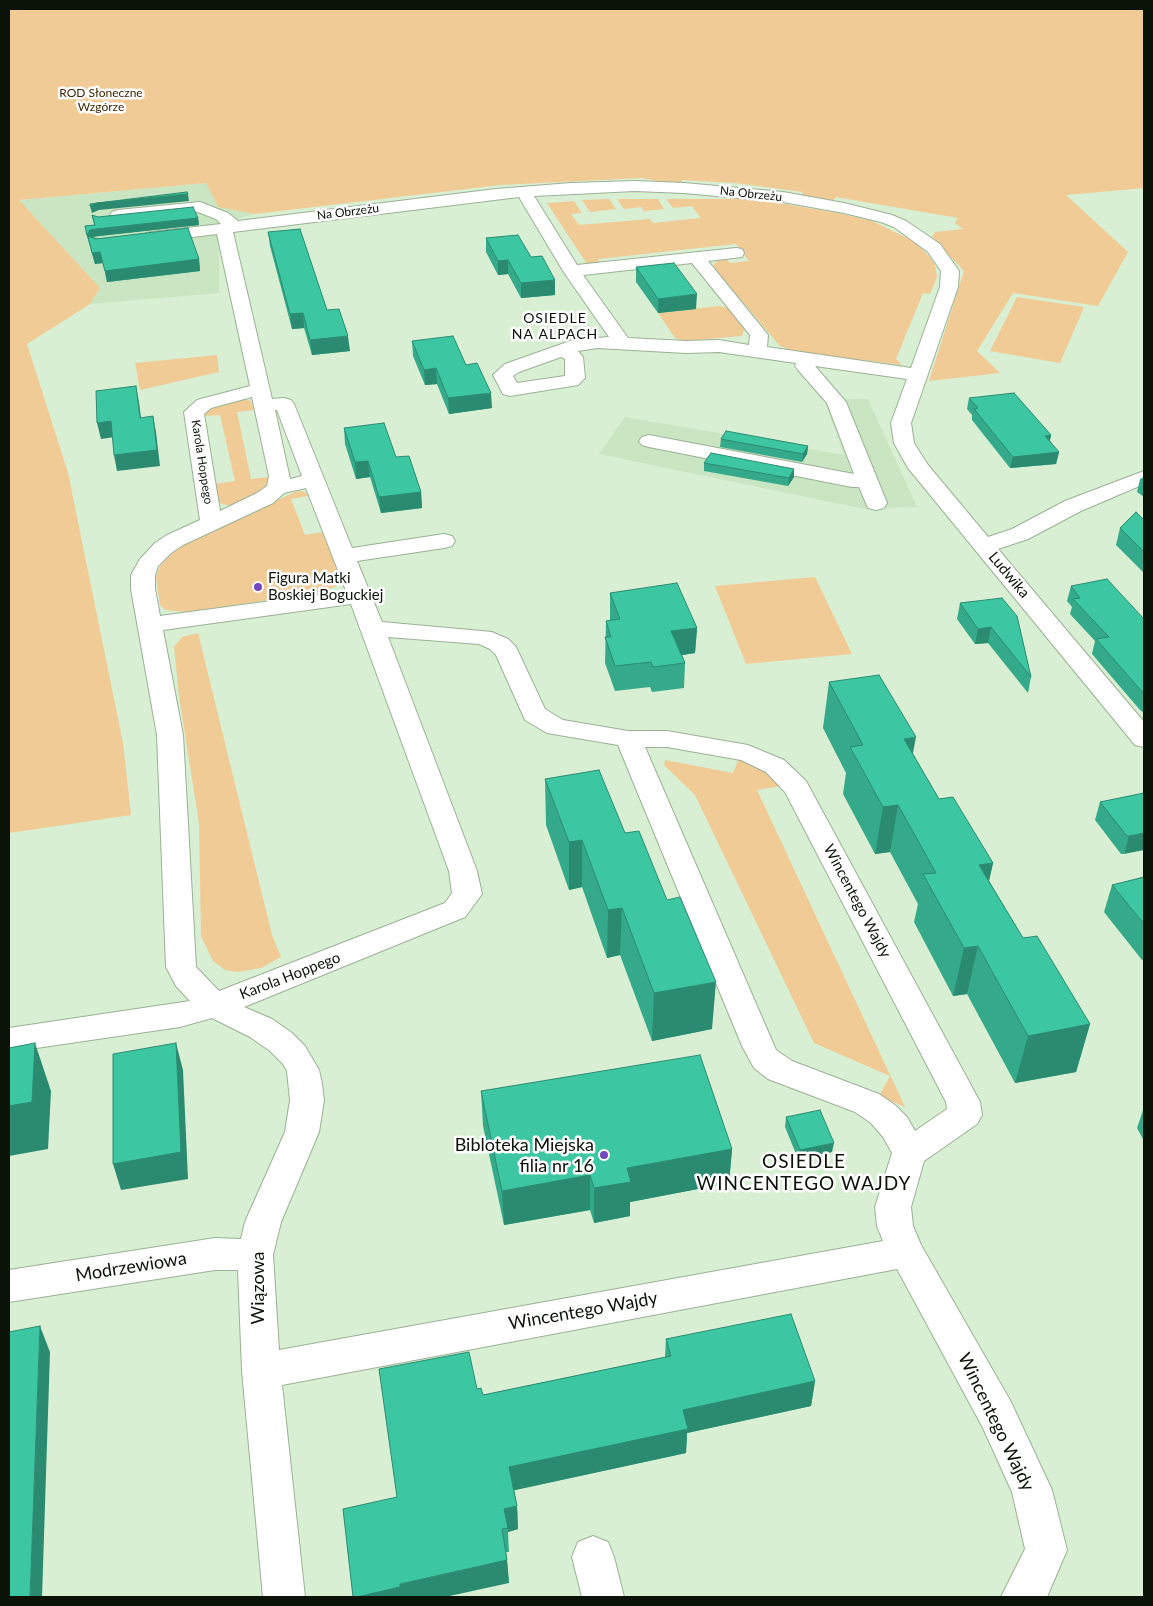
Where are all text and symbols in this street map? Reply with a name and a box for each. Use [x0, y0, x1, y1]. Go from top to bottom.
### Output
park label: ROD Słoneczne Wzgórze [59, 86, 143, 114]
street label: Na Obrzeżu [719, 184, 783, 204]
street label: Na Obrzeżu [316, 201, 380, 223]
district label: OSIEDLE NA ALPACH [511, 310, 599, 342]
street label: Karola Hoppego [188, 419, 216, 505]
street label: Ludwika [985, 548, 1033, 602]
place label: Figura Matki Boskiej Boguckiej [268, 569, 383, 604]
marker: Figura Matki Boskiej Boguckiej [252, 581, 264, 593]
street label: Wincentego Wajdy [820, 841, 894, 961]
street label: Karola Hoppego [237, 949, 343, 1003]
place label: Bibloteka Miejska filia nr 16 [455, 1134, 594, 1176]
marker: Bibloteka Miejska filia nr 16 [598, 1149, 610, 1161]
district label: OSIEDLE WINCENTEGO WAJDY [695, 1151, 913, 1195]
street label: Modrzewiowa [74, 1248, 188, 1286]
street label: Wiązowa [247, 1252, 269, 1324]
street label: Wincentego Wajdy [507, 1287, 659, 1335]
street label: Wincentego Wajdy [953, 1349, 1039, 1495]

